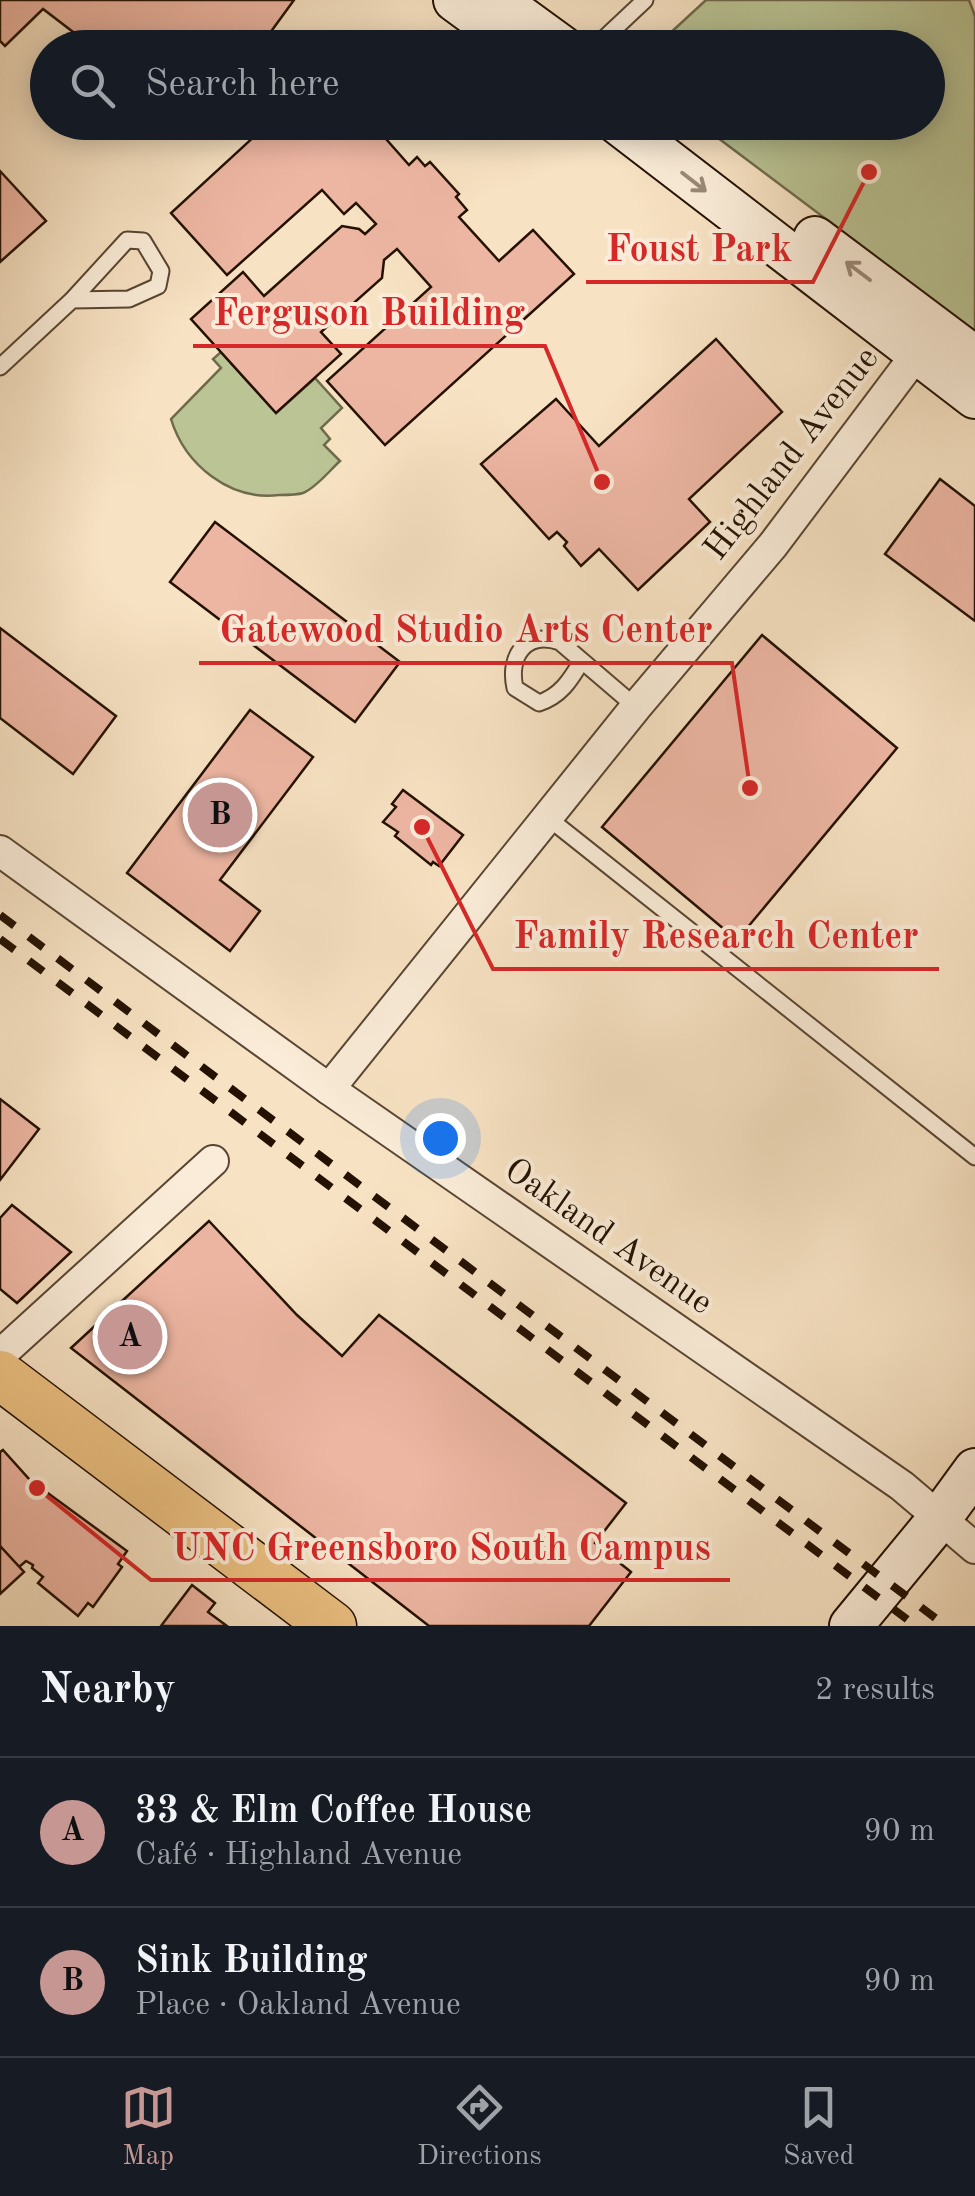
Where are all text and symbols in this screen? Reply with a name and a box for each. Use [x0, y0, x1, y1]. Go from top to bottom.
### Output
search box [30, 30, 945, 140]
icon: search [65, 58, 120, 113]
text: Search here [145, 66, 340, 104]
one-way arrow [680, 171, 707, 192]
callout: Foust Park [586, 214, 813, 282]
text: Foust Park [606, 232, 792, 270]
one-way arrow [845, 260, 872, 281]
callout: Ferguson Building [193, 278, 545, 346]
text: Ferguson Building [213, 296, 525, 334]
street label: Highland Avenue [698, 341, 886, 567]
callout: Gatewood Studio Arts Center [199, 595, 732, 663]
text: Gatewood Studio Arts Center [219, 613, 713, 651]
pin: B [188, 778, 252, 852]
callout: Family Research Center [493, 901, 939, 969]
text: Family Research Center [513, 919, 919, 957]
your location [415, 1113, 466, 1164]
street label: Oakland Avenue [498, 1152, 718, 1322]
pin: A [98, 1300, 162, 1374]
callout: UNC Greensboro South Campus [151, 1512, 730, 1580]
text: UNC Greensboro South Campus [171, 1531, 711, 1569]
text: Nearby [40, 1670, 176, 1712]
text: 2 results [815, 1675, 935, 1707]
text: 33 & Elm Coffee House [135, 1793, 532, 1831]
text: A [60, 1816, 85, 1848]
text: 90 m [864, 1816, 935, 1848]
text: Café · Highland Avenue [135, 1840, 462, 1872]
text: Sink Building [135, 1943, 368, 1981]
text: B [61, 1966, 84, 1998]
text: 90 m [864, 1966, 935, 1998]
text: Place · Oakland Avenue [135, 1990, 461, 2022]
tab: Map [121, 2080, 176, 2175]
tab: Directions [417, 2080, 542, 2175]
tab: Saved [783, 2080, 854, 2175]

